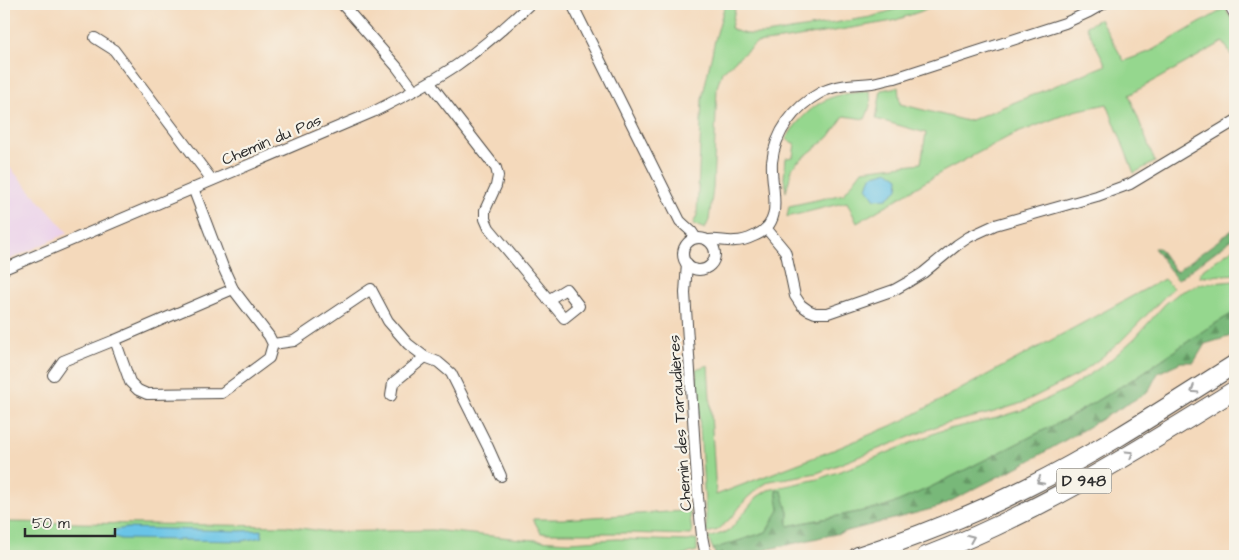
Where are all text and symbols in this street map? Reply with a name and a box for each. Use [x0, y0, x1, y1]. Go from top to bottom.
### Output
street label: Chemin du Pas [218, 109, 325, 171]
street label: Chemin des Taraudières [663, 334, 697, 512]
one-way arrow [1190, 384, 1199, 393]
one-way arrow [1125, 451, 1134, 461]
road number: D 948 [1056, 468, 1112, 494]
one-way arrow [1036, 474, 1045, 484]
scale bar [25, 505, 115, 537]
text: 50 m [32, 513, 70, 534]
one-way arrow [967, 534, 975, 544]

